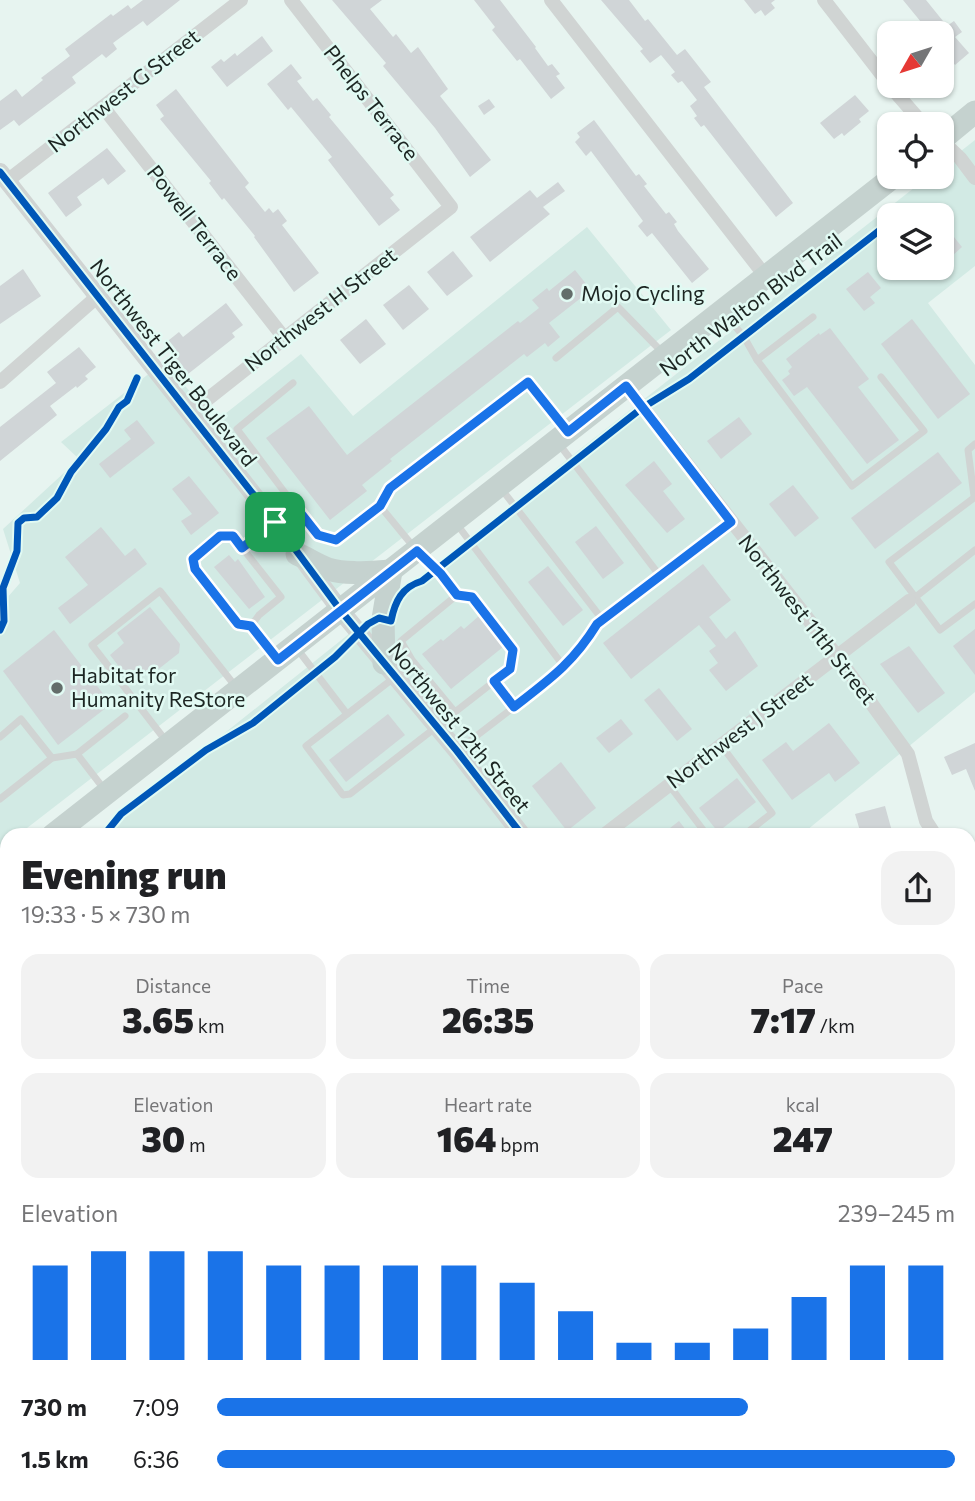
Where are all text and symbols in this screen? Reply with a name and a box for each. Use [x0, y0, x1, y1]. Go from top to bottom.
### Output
north arrow [877, 21, 954, 98]
map controls [877, 21, 954, 280]
street label: Northwest G Street [42, 23, 204, 157]
street label: Phelps Terrace [319, 39, 425, 165]
button: locate [877, 112, 954, 189]
street label: Powell Terrace [143, 160, 248, 285]
button: layers [877, 203, 954, 280]
street label: North Walton Blvd Trail [654, 227, 846, 381]
street label: Northwest H Street [239, 242, 401, 376]
street label: Northwest Tiger Boulevard [86, 254, 263, 471]
place label: Mojo Cycling [581, 280, 705, 305]
marker: Mojo Cycling [559, 286, 575, 302]
pin [245, 492, 305, 552]
icon: arrive [256, 503, 294, 541]
street label: Northwest 11th Street [734, 529, 882, 709]
street label: Northwest 12th Street [384, 637, 536, 817]
place label: Habitat for Humanity ReStore [71, 662, 245, 711]
street label: Northwest J Street [661, 667, 817, 793]
marker: Habitat for Humanity ReStore [49, 680, 65, 696]
text: Evening run [21, 850, 227, 897]
button: share [881, 851, 955, 925]
text: 19:33 · 5 × 730 m [21, 900, 190, 928]
text: Distance [136, 974, 211, 997]
text: Time [466, 974, 510, 997]
text: Pace [782, 974, 823, 997]
text: 3.65 [122, 997, 194, 1040]
text: 26:35 [442, 997, 534, 1040]
text: 7:17 [750, 997, 816, 1040]
text: km [194, 1014, 225, 1037]
text: /km [816, 1014, 855, 1037]
text: Elevation [133, 1093, 213, 1116]
text: Heart rate [444, 1093, 532, 1116]
text: kcal [786, 1093, 820, 1116]
text: 30 [141, 1116, 185, 1159]
text: 164 [437, 1116, 497, 1159]
text: 247 [772, 1116, 833, 1159]
text: m [185, 1133, 206, 1156]
text: bpm [497, 1133, 539, 1156]
text: Elevation [21, 1199, 118, 1227]
text: 239–245 m [838, 1199, 955, 1227]
text: 730 m [21, 1393, 87, 1421]
text: 7:09 [133, 1393, 180, 1421]
text: 1.5 km [21, 1445, 89, 1473]
text: 6:36 [133, 1445, 179, 1473]

